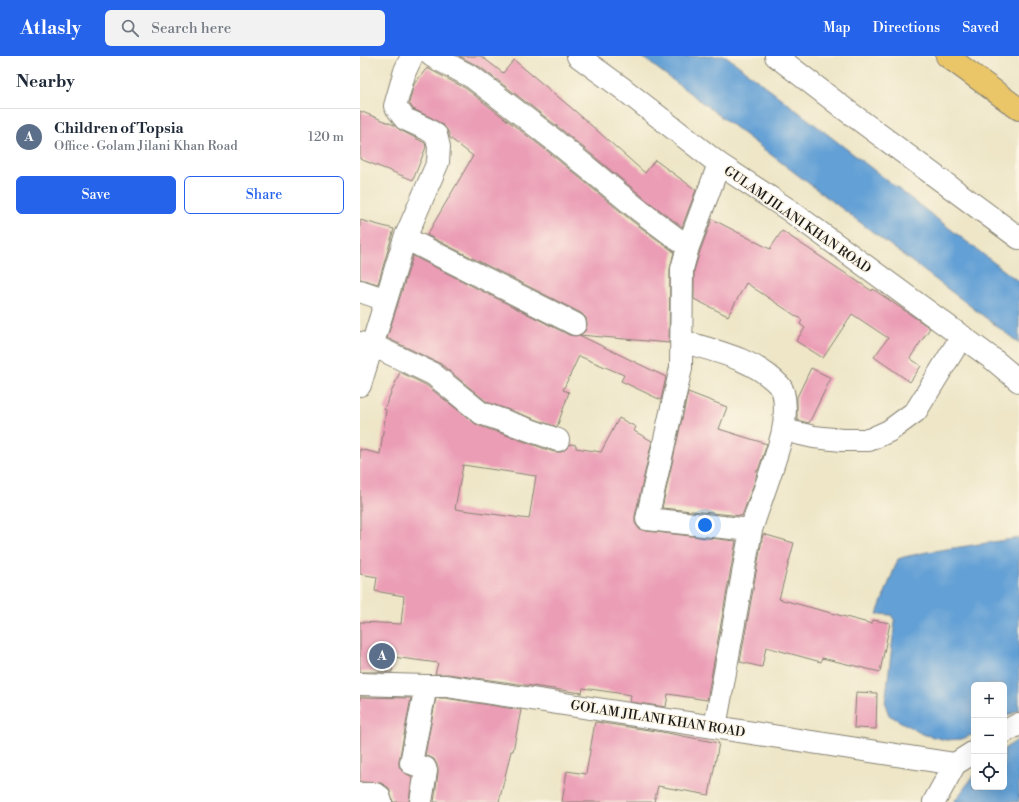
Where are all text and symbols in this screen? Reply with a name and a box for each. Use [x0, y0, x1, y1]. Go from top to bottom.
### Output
search box [105, 10, 385, 46]
text: Atlasly [20, 16, 81, 40]
icon: search [119, 17, 141, 39]
text: Search here [151, 19, 231, 38]
text: Map [823, 19, 851, 37]
text: Directions [873, 19, 940, 37]
text: Saved [962, 19, 999, 37]
text: Nearby [16, 71, 75, 93]
text: Children of Topsia [54, 119, 184, 138]
text: A [24, 129, 34, 145]
text: 120 m [308, 129, 344, 145]
text: Office · Golam Jilani Khan Road [54, 138, 238, 154]
street label: GULAM JILANI KHAN ROAD [721, 163, 874, 277]
button: Save [16, 176, 176, 214]
button: Share [184, 176, 344, 214]
your location [695, 515, 715, 535]
pin: A [369, 641, 395, 671]
map controls [971, 682, 1007, 790]
button: + [971, 682, 1007, 718]
street label: GOLAM JILANI KHAN ROAD [569, 697, 746, 741]
button: − [971, 718, 1007, 754]
button: locate [971, 754, 1007, 790]

